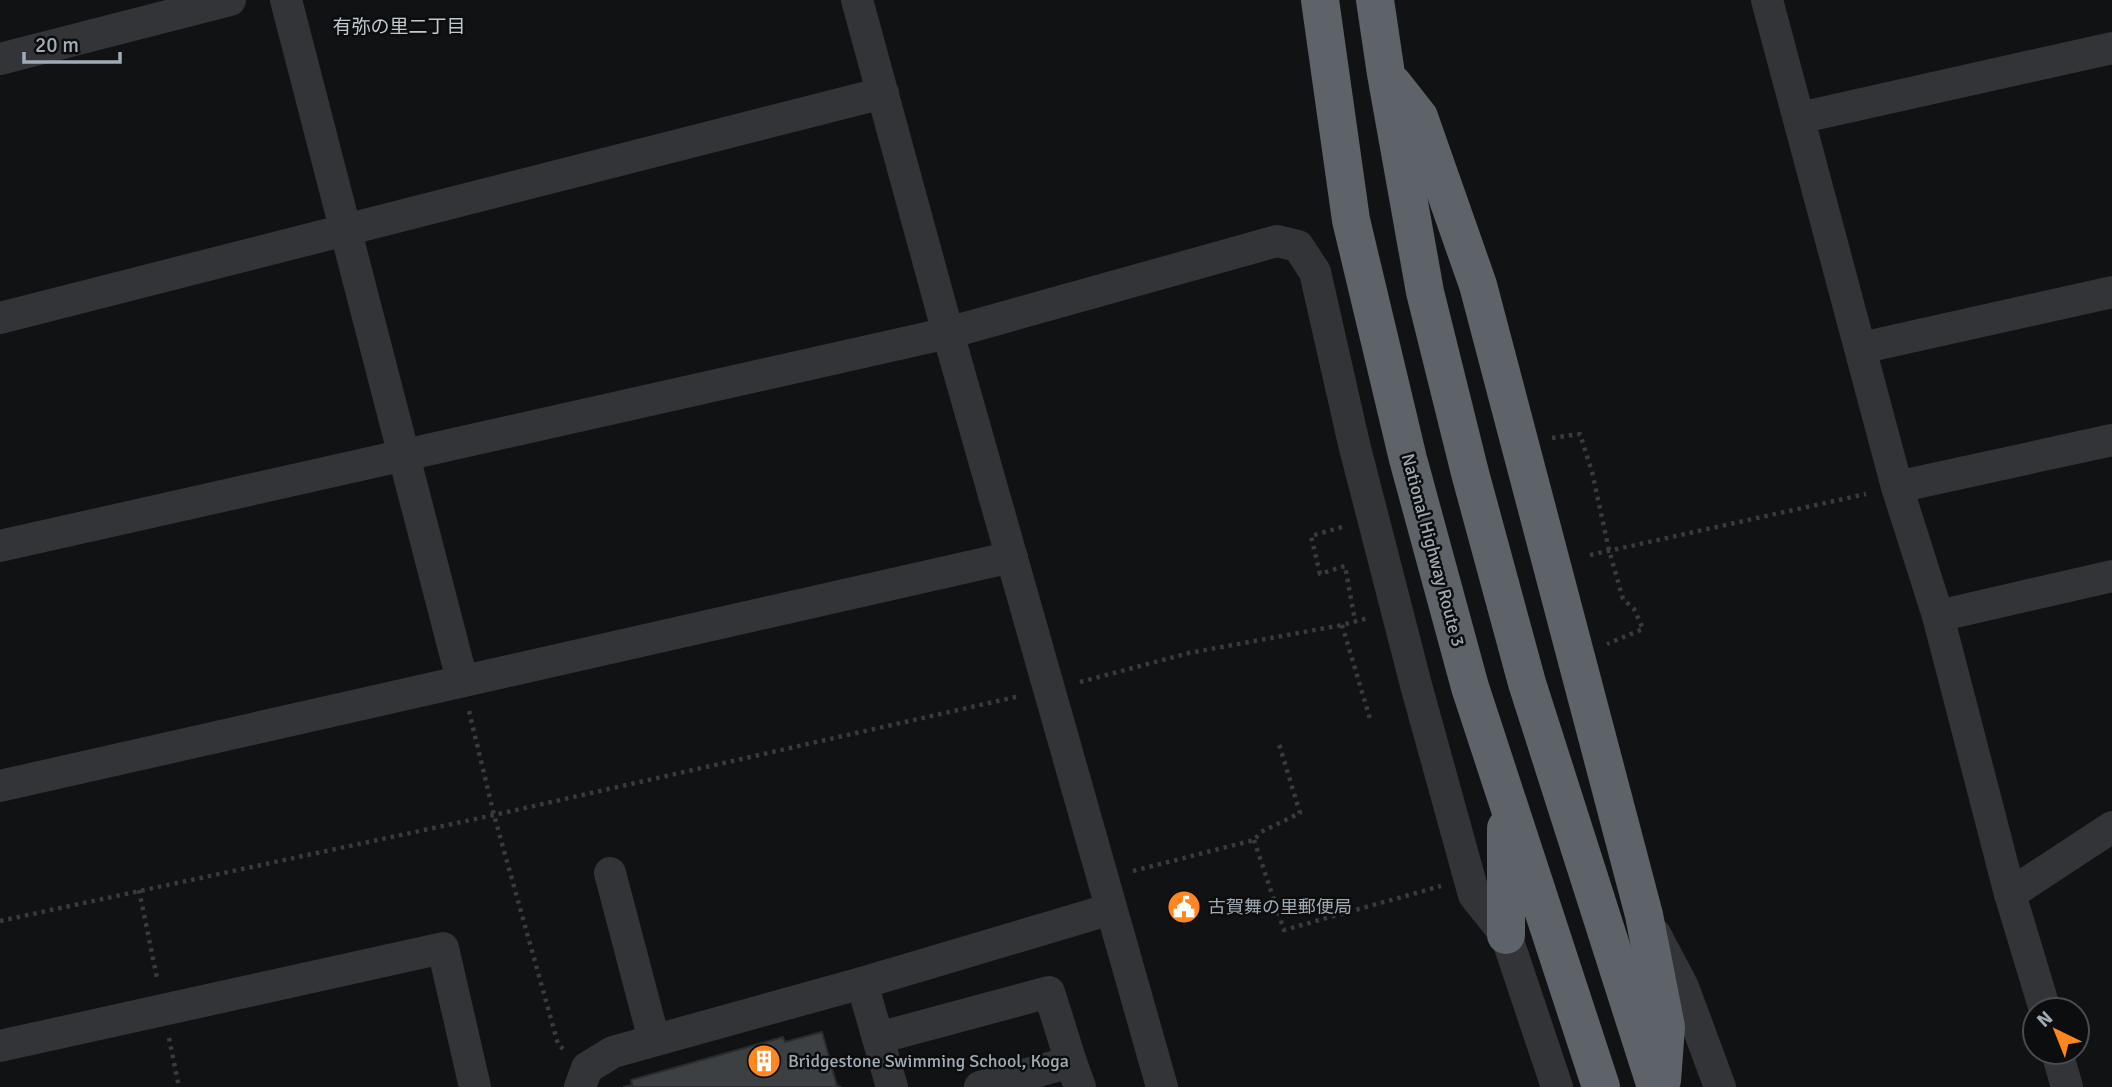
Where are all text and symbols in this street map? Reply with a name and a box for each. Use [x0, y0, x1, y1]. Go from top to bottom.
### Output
district label: 有弥の里二丁目 [332, 15, 466, 39]
scale bar [24, 21, 121, 65]
text: 20 m [35, 32, 79, 58]
street label: National Highway Route 3 [1397, 451, 1469, 649]
public building icon: 古賀舞の里郵便局 [1165, 888, 1203, 926]
place label: 古賀舞の里郵便局 [1208, 896, 1352, 918]
north arrow [2021, 996, 2091, 1066]
text: N [2032, 1006, 2058, 1033]
building icon: Bridgestone Swimming School, Koga [745, 1042, 783, 1080]
place label: Bridgestone Swimming School, Koga [788, 1050, 1069, 1072]

